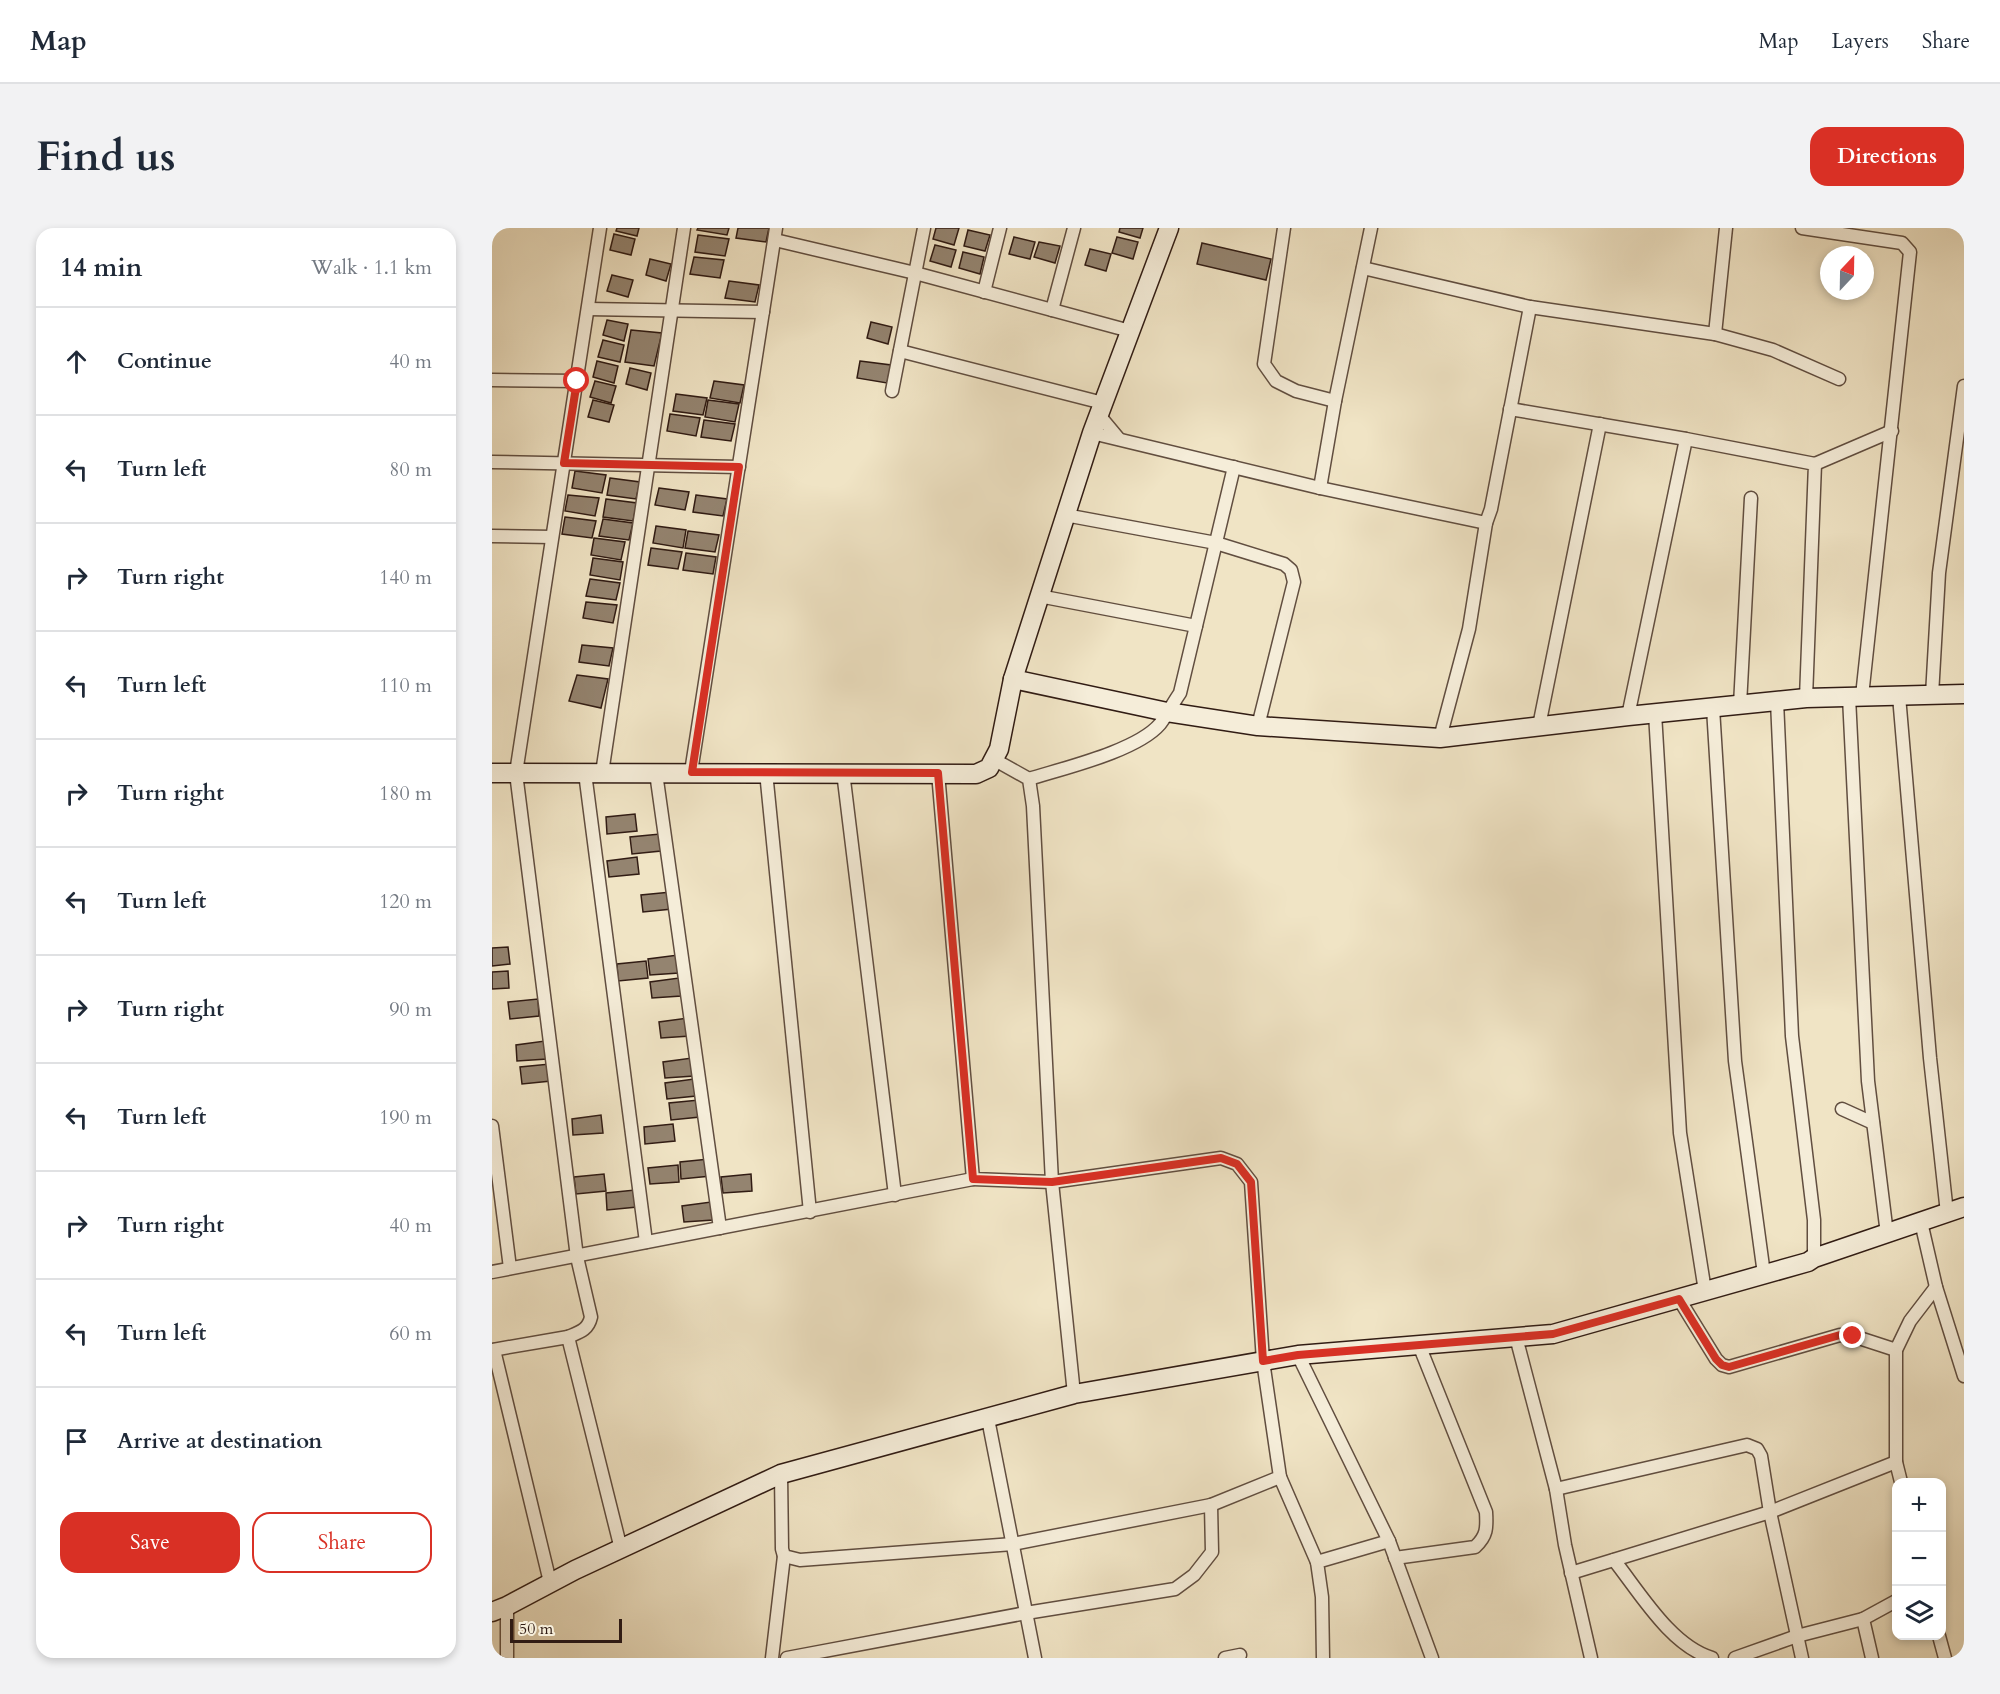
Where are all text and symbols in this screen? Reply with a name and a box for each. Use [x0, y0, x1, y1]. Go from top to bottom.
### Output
text: Map [30, 22, 87, 60]
text: Map [1759, 27, 1799, 56]
text: Layers [1832, 27, 1889, 56]
text: Share [1922, 27, 1970, 56]
button: Directions [1810, 127, 1964, 186]
text: Find us [36, 128, 176, 185]
north arrow [1820, 246, 1874, 300]
text: 14 min [60, 250, 143, 285]
text: Walk · 1.1 km [311, 254, 432, 281]
icon: ahead [60, 345, 93, 378]
text: Continue [117, 346, 212, 376]
text: 40 m [389, 348, 432, 375]
route start [563, 367, 589, 393]
icon: left [60, 453, 93, 486]
text: Turn left [117, 454, 206, 484]
text: 80 m [389, 456, 432, 483]
icon: right [60, 561, 93, 594]
text: Turn right [117, 562, 224, 592]
text: 140 m [379, 564, 432, 591]
icon: left [60, 669, 93, 702]
text: Turn left [117, 670, 206, 700]
text: 110 m [379, 672, 432, 699]
icon: right [60, 777, 93, 810]
text: Turn right [117, 778, 224, 808]
text: 180 m [379, 780, 432, 807]
icon: left [60, 885, 93, 918]
text: Turn left [117, 886, 206, 916]
text: 120 m [379, 888, 432, 915]
icon: right [60, 993, 93, 1026]
text: Turn right [117, 994, 224, 1024]
text: 90 m [389, 996, 432, 1023]
icon: left [60, 1101, 93, 1134]
text: Turn left [117, 1102, 206, 1132]
text: 190 m [379, 1104, 432, 1131]
icon: right [60, 1209, 93, 1242]
text: Turn right [117, 1210, 224, 1240]
text: 40 m [389, 1212, 432, 1239]
icon: left [60, 1317, 93, 1350]
text: Turn left [117, 1318, 206, 1348]
text: 60 m [389, 1320, 432, 1347]
route end [1839, 1322, 1865, 1348]
icon: arrive [60, 1425, 93, 1458]
text: Arrive at destination [117, 1426, 322, 1456]
map controls [1892, 1478, 1946, 1640]
button: + [1892, 1478, 1946, 1532]
button: Save [60, 1512, 240, 1573]
button: Share [252, 1512, 432, 1573]
button: − [1892, 1532, 1946, 1586]
button: layers [1892, 1586, 1946, 1640]
scale bar [510, 1616, 622, 1644]
text: 50 m [519, 1618, 553, 1640]

